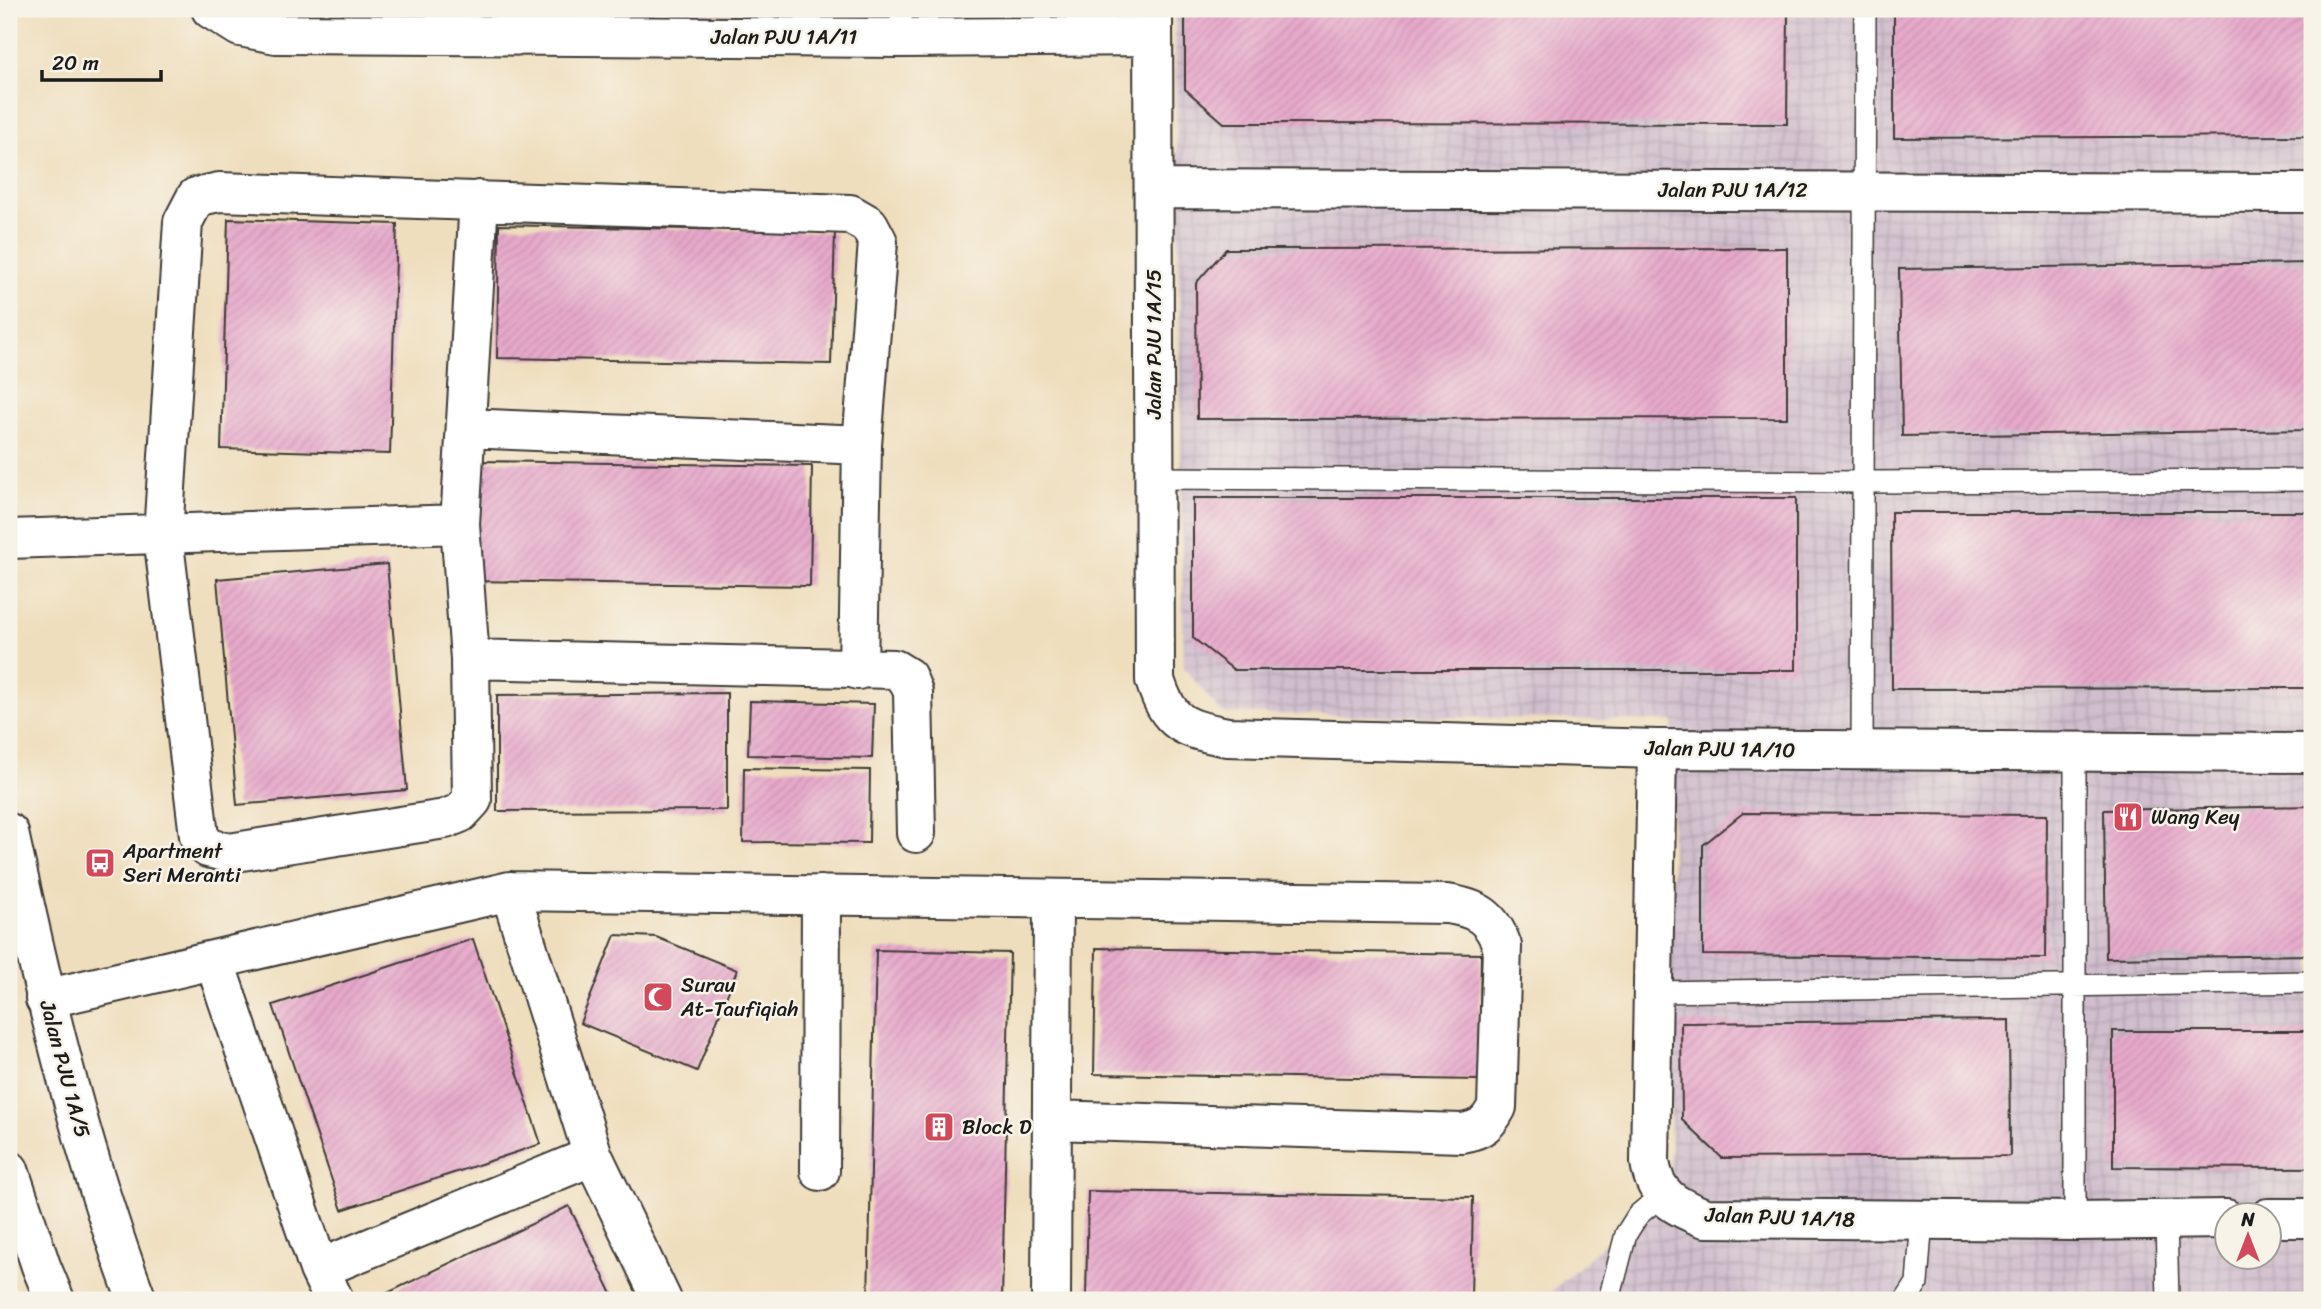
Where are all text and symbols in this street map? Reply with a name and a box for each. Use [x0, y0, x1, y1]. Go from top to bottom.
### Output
street label: Jalan PJU 1A/11 [710, 18, 857, 56]
scale bar [42, 38, 161, 82]
text: 20 m [52, 44, 99, 82]
street label: Jalan PJU 1A/12 [1657, 171, 1808, 209]
street label: Jalan PJU 1A/15 [1135, 269, 1173, 420]
street label: Jalan PJU 1A/10 [1643, 729, 1796, 769]
place label: Wang Key [2151, 798, 2240, 836]
restaurant icon: Wang Key [2111, 800, 2145, 834]
place label: Apartment Seri Meranti [122, 832, 242, 894]
bus stop icon: Apartment Seri Meranti [83, 846, 117, 880]
place label: Surau At-Taufiqiah [680, 966, 798, 1028]
mosque icon: Surau At-Taufiqiah [641, 980, 675, 1014]
street label: Jalan PJU 1A/5 [28, 995, 102, 1142]
place label: Block D [962, 1108, 1032, 1146]
building icon: Block D [922, 1110, 956, 1144]
street label: Jalan PJU 1A/18 [1703, 1195, 1856, 1239]
north arrow [2212, 1200, 2282, 1270]
text: N [2240, 1203, 2255, 1236]

